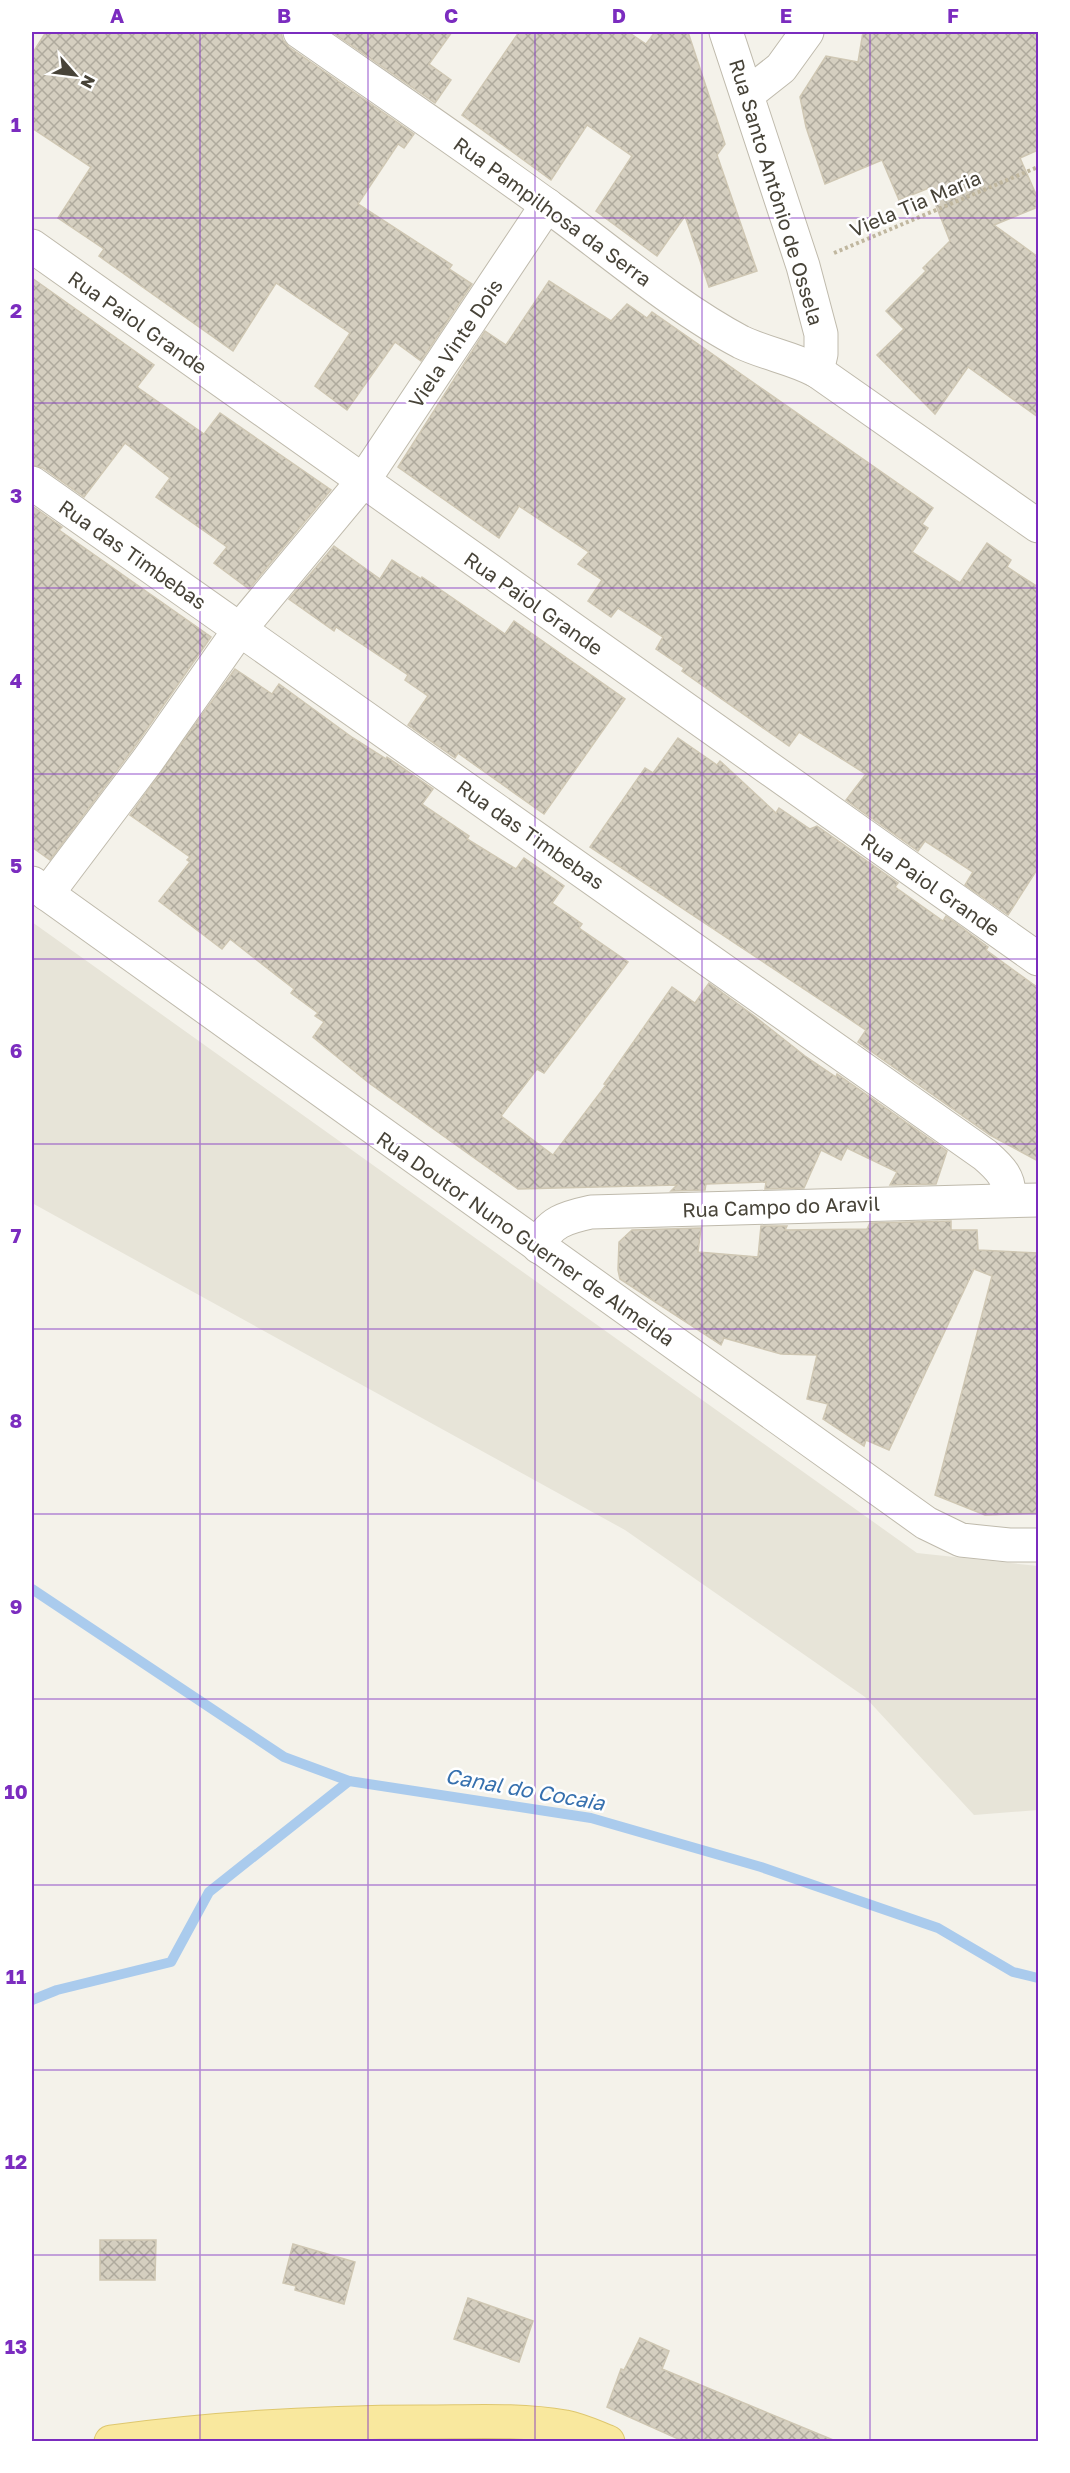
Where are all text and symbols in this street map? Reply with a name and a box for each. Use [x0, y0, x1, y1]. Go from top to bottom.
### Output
text: A [110, 3, 124, 27]
text: B [277, 3, 291, 27]
text: C [444, 3, 458, 27]
text: D [612, 3, 626, 27]
text: E [780, 3, 792, 27]
text: F [947, 3, 959, 27]
north arrow [45, 45, 105, 105]
street label: Rua Santo Antônio de Ossela [725, 56, 829, 328]
text: N [77, 72, 100, 92]
text: 1 [11, 112, 21, 136]
street label: Rua Pampilhosa da Serra [449, 131, 657, 291]
street label: Viela Tia Maria [846, 165, 984, 241]
street label: Rua Paiol Grande [64, 265, 212, 379]
street label: Viela Vinte Dois [403, 274, 507, 412]
text: 2 [10, 298, 22, 322]
text: 3 [10, 483, 22, 507]
street label: Rua das Timbebas [55, 494, 211, 614]
street label: Rua Paiol Grande [460, 546, 608, 660]
text: 4 [10, 668, 22, 692]
street label: Rua das Timbebas [453, 774, 609, 894]
street label: Rua Paiol Grande [857, 827, 1005, 941]
text: 5 [10, 853, 22, 877]
text: 6 [10, 1038, 22, 1062]
street label: Rua Doutor Nuno Guerner de Almeida [373, 1126, 679, 1350]
street label: Rua Campo do Aravil [682, 1191, 880, 1221]
text: 7 [11, 1223, 22, 1247]
text: 8 [10, 1408, 22, 1432]
text: 9 [10, 1594, 22, 1618]
water label: Canal do Cocaia [443, 1762, 608, 1816]
text: 10 [4, 1779, 28, 1803]
text: 11 [6, 1964, 26, 1988]
text: 12 [5, 2149, 27, 2173]
text: 13 [5, 2334, 27, 2358]

